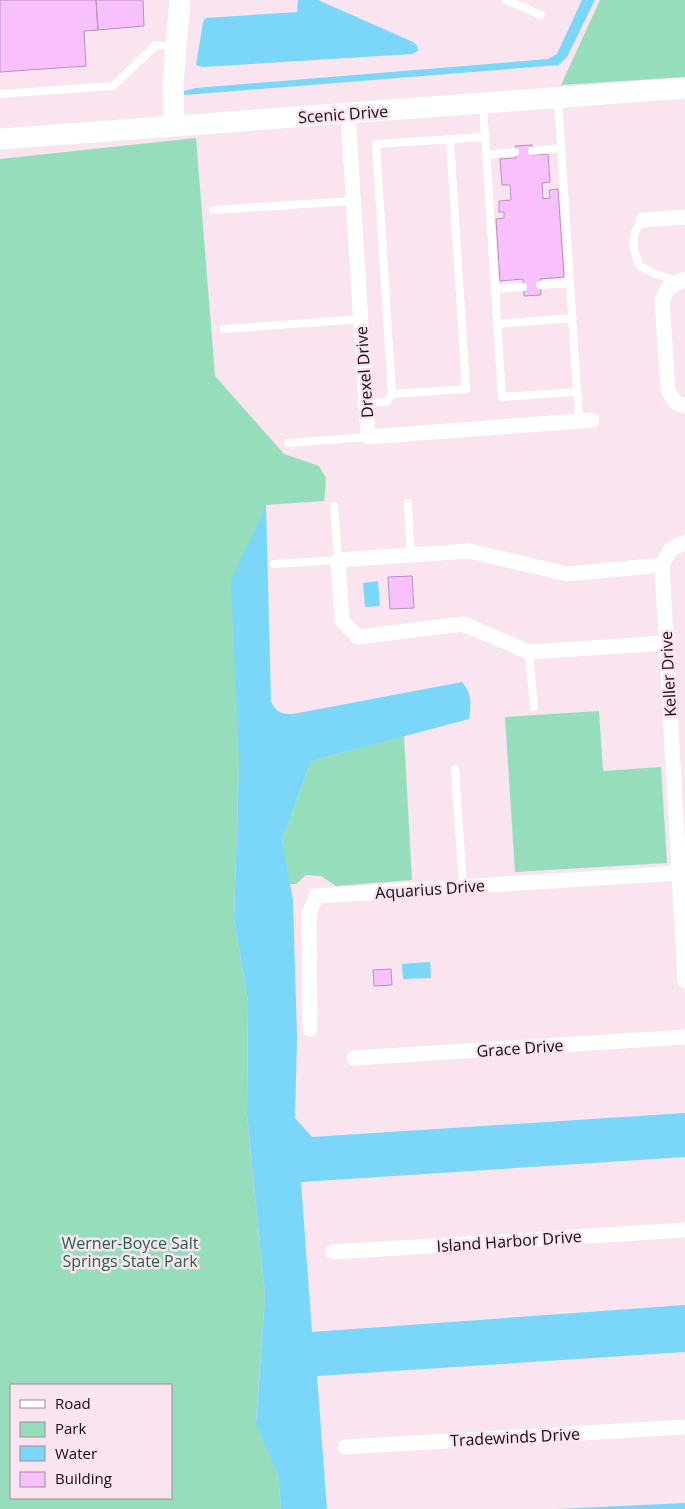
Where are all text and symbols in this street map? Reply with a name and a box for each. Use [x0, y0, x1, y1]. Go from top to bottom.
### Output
street label: Scenic Drive [297, 100, 389, 128]
street label: Drexel Drive [350, 325, 378, 419]
street label: Keller Drive [655, 631, 681, 717]
street label: Aquarius Drive [374, 874, 486, 904]
street label: Grace Drive [476, 1034, 564, 1062]
street label: Island Harbor Drive [436, 1225, 582, 1257]
park label: Werner-Boyce Salt Springs State Park [62, 1232, 199, 1272]
legend [10, 1384, 172, 1499]
text: Road [55, 1393, 91, 1413]
text: Park [55, 1418, 86, 1438]
street label: Tradewinds Drive [450, 1423, 581, 1451]
text: Water [55, 1443, 97, 1463]
text: Building [55, 1468, 112, 1488]

